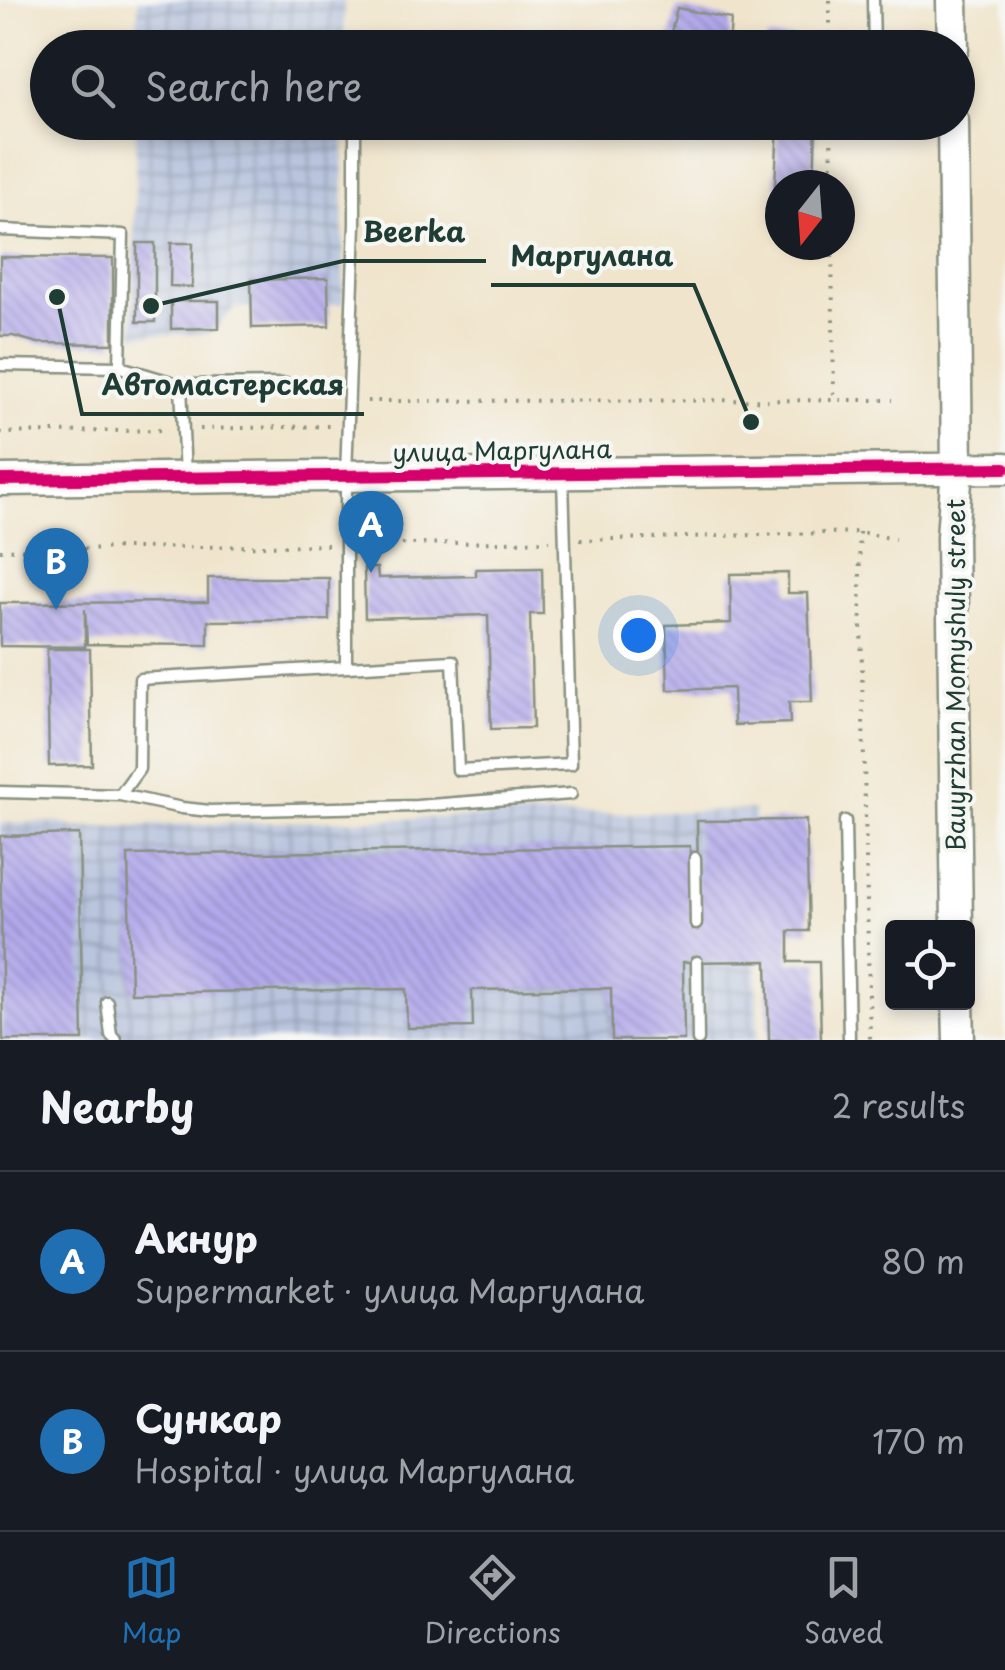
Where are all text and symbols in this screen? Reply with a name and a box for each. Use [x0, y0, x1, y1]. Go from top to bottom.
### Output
search box [30, 30, 975, 140]
text: Search here [145, 57, 362, 114]
icon: search [65, 58, 120, 113]
north arrow [765, 170, 855, 260]
callout: Beerka [343, 203, 486, 261]
text: Beerka [362, 209, 466, 252]
callout: Маргулана [491, 227, 694, 285]
text: Маргулана [511, 233, 674, 276]
callout: Автомастерская [82, 356, 364, 414]
text: Автомастерская [102, 362, 344, 405]
street label: улица Маргулана [392, 429, 612, 471]
pin: A [338, 490, 404, 573]
street label: Bauyrzhan Momyshuly street [936, 499, 974, 851]
pin: B [23, 528, 88, 610]
your location [613, 610, 664, 661]
map controls [885, 920, 975, 1010]
button: locate [885, 920, 975, 1010]
text: Nearby [40, 1074, 194, 1137]
text: 2 results [832, 1081, 965, 1129]
text: Акнур [135, 1209, 258, 1266]
text: A [60, 1237, 85, 1285]
text: 80 m [881, 1237, 965, 1285]
text: Supermarket · улица Маргулана [135, 1266, 644, 1314]
text: Сункар [135, 1389, 282, 1446]
text: B [62, 1417, 83, 1465]
text: 170 m [872, 1417, 965, 1465]
text: Hospital · улица Маргулана [135, 1446, 574, 1494]
tab: Map [122, 1550, 181, 1653]
tab: Directions [425, 1550, 561, 1653]
tab: Saved [804, 1550, 883, 1653]

